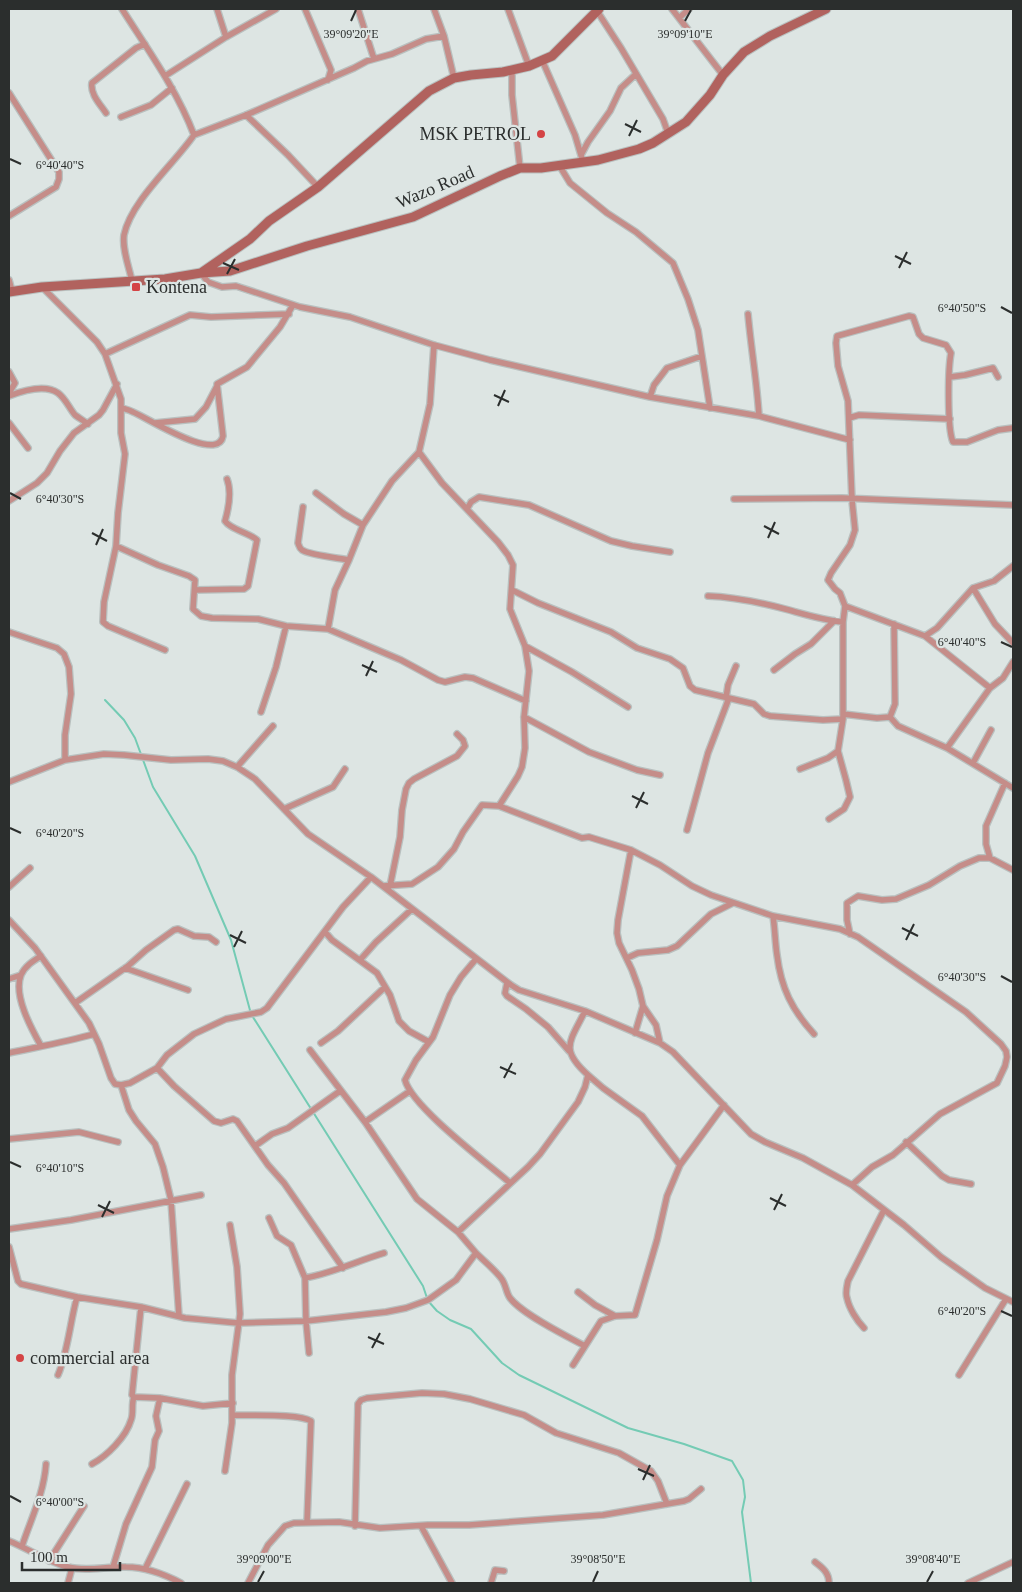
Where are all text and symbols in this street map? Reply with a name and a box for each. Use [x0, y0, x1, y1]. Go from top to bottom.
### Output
text: 39°09'20"E [323, 27, 379, 41]
text: 39°09'10"E [657, 27, 713, 41]
place label: MSK PETROL [419, 124, 531, 144]
marker: MSK PETROL [535, 128, 547, 140]
text: 6°40'40"S [36, 158, 84, 172]
street label: Wazo Road [393, 162, 477, 212]
place label: Kontena [146, 277, 207, 297]
marker: Kontena [130, 281, 142, 293]
text: 6°40'50"S [938, 301, 986, 315]
text: 6°40'30"S [36, 492, 84, 506]
text: 6°40'40"S [938, 635, 986, 649]
text: 6°40'20"S [36, 826, 84, 840]
text: 6°40'30"S [938, 970, 986, 984]
text: 6°40'10"S [36, 1161, 84, 1175]
text: 6°40'20"S [938, 1304, 986, 1318]
place label: commercial area [30, 1348, 149, 1368]
marker: commercial area [14, 1352, 26, 1364]
text: 6°40'00"S [36, 1495, 84, 1509]
scale bar [22, 1540, 120, 1572]
text: 100 m [30, 1549, 68, 1565]
text: 39°09'00"E [236, 1552, 292, 1566]
text: 39°08'50"E [570, 1552, 626, 1566]
text: 39°08'40"E [905, 1552, 961, 1566]

